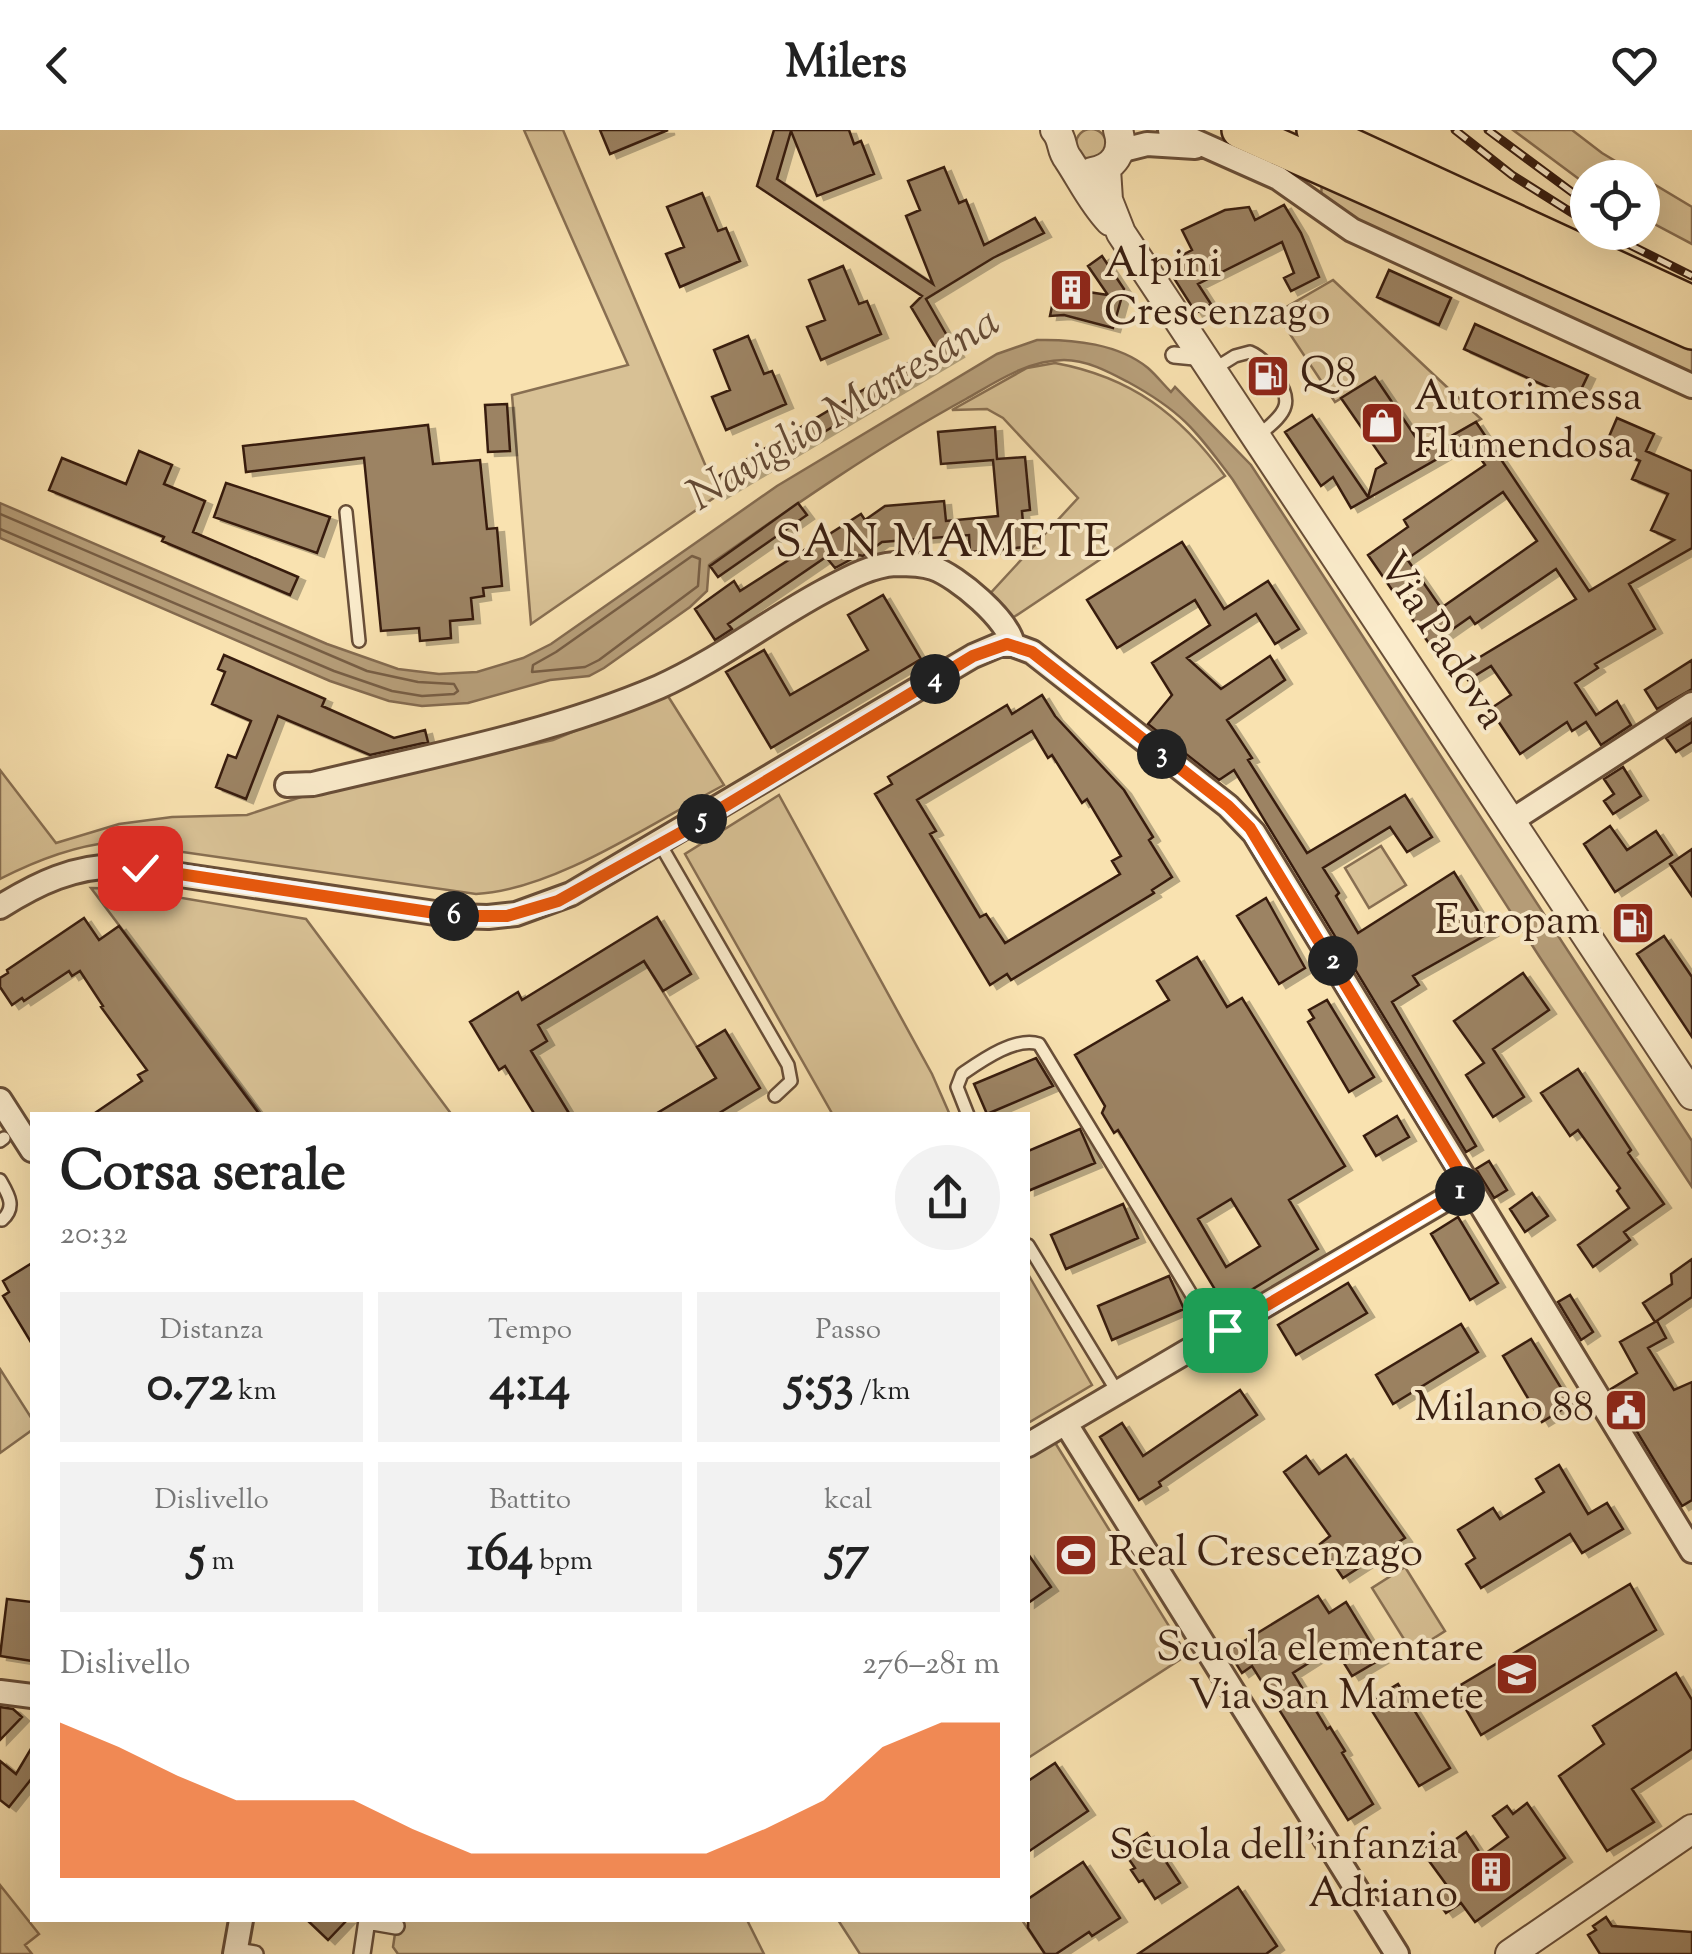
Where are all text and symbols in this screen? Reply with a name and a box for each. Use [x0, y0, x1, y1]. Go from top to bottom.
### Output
text: Milers [785, 33, 907, 98]
icon: back [30, 38, 85, 93]
icon: heart [1607, 38, 1662, 93]
map controls [1570, 160, 1660, 250]
button: locate [1570, 160, 1660, 250]
place label: Alpini Crescenzago [1104, 236, 1330, 344]
building icon: Alpini Crescenzago [1048, 267, 1094, 313]
water label: Naviglio Martesana [677, 292, 1013, 530]
place label: Q8 [1300, 346, 1356, 406]
fuel station icon: Q8 [1245, 353, 1291, 399]
place label: Autorimessa Flumendosa [1414, 369, 1642, 477]
shop icon: Autorimessa Flumendosa [1359, 400, 1405, 446]
district label: SAN MAMETE [775, 513, 1113, 578]
street label: Via Padova [1360, 542, 1520, 742]
pin: 4 [910, 654, 960, 704]
text: 4 [928, 659, 942, 699]
pin: 3 [1137, 729, 1187, 779]
text: 3 [1156, 734, 1168, 774]
pin: 5 [677, 794, 727, 844]
text: 5 [697, 799, 707, 839]
pin [98, 826, 183, 911]
icon: check [113, 841, 168, 896]
pin: 6 [429, 891, 479, 941]
place label: Europam [1435, 893, 1600, 953]
text: 6 [447, 896, 461, 936]
fuel station icon: Europam [1610, 900, 1656, 946]
pin: 2 [1308, 936, 1358, 986]
text: 2 [1326, 941, 1340, 981]
text: Corsa serale [60, 1135, 346, 1214]
button: share [895, 1145, 1000, 1250]
pin: 1 [1435, 1166, 1485, 1216]
text: 1 [1455, 1171, 1465, 1211]
text: 20:32 [60, 1212, 128, 1258]
pin [1183, 1288, 1268, 1373]
icon: arrive [1198, 1303, 1253, 1358]
text: Distanza [160, 1311, 264, 1351]
text: Tempo [488, 1311, 572, 1351]
text: Passo [816, 1311, 881, 1351]
text: 0.72 [147, 1351, 232, 1423]
text: 4:14 [490, 1351, 570, 1423]
text: 5:53 [786, 1351, 854, 1423]
text: km [232, 1372, 277, 1412]
text: /km [854, 1372, 910, 1412]
place label: Milano 88 [1414, 1380, 1594, 1440]
public building icon: Milano 88 [1603, 1387, 1649, 1433]
text: Dislivello [155, 1481, 269, 1521]
text: Battito [489, 1481, 571, 1521]
text: kcal [824, 1481, 872, 1521]
text: 5 [189, 1521, 206, 1593]
text: 164 [467, 1521, 533, 1593]
text: 57 [827, 1521, 869, 1593]
place label: Real Crescenzago [1108, 1525, 1423, 1585]
sports icon: Real Crescenzago [1053, 1532, 1099, 1578]
text: m [206, 1542, 235, 1582]
text: bpm [533, 1542, 593, 1582]
place label: Scuola elementare Via San Mamete [1156, 1620, 1484, 1728]
text: Dislivello [60, 1642, 190, 1688]
text: 276–281 m [862, 1642, 1000, 1688]
school or university icon: Scuola elementare Via San Mamete [1494, 1651, 1540, 1697]
place label: Scuola dell'infanzia Adriano [1109, 1818, 1458, 1926]
building icon: Scuola dell'infanzia Adriano [1468, 1849, 1514, 1895]

